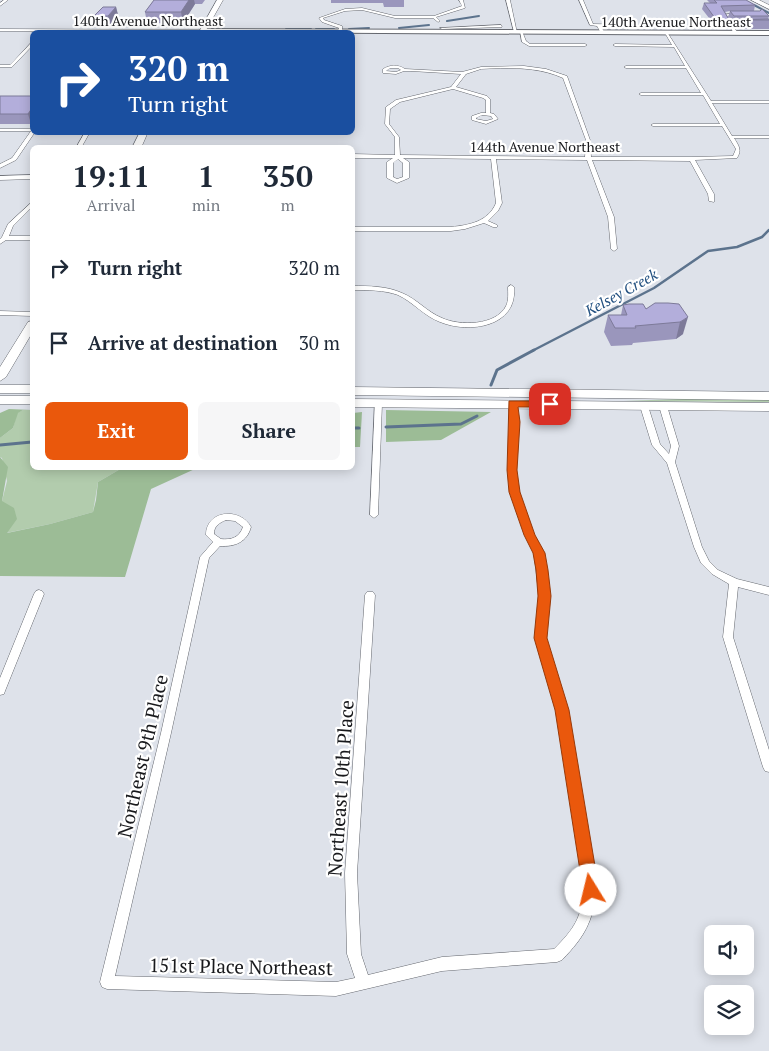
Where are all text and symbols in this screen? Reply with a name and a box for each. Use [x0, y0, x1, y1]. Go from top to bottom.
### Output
street label: 140th Avenue Northeast [73, 11, 224, 30]
street label: 140th Avenue Northeast [601, 12, 752, 31]
text: 320 m [128, 45, 229, 91]
icon: right [45, 50, 110, 115]
text: Turn right [128, 89, 228, 118]
street label: 144th Avenue Northeast [470, 137, 621, 156]
text: 19:11 [72, 156, 150, 196]
text: 1 [198, 156, 215, 196]
text: 350 [262, 156, 313, 196]
text: Arrival [86, 194, 136, 216]
text: min [192, 194, 220, 216]
text: m [281, 194, 294, 216]
icon: right [45, 254, 73, 282]
text: Turn right [88, 255, 182, 280]
text: 320 m [289, 255, 340, 280]
water label: Kelsey Creek [580, 264, 661, 321]
icon: arrive [45, 329, 73, 357]
text: Arrive at destination [88, 330, 277, 355]
text: 30 m [299, 330, 340, 355]
pin [529, 383, 571, 425]
icon: arrive [536, 390, 564, 418]
button: Exit [45, 402, 188, 460]
button: Share [198, 402, 340, 460]
street label: Northeast 9th Place [111, 672, 173, 840]
street label: Northeast 10th Place [321, 699, 359, 877]
position arrow [564, 863, 616, 915]
map controls [704, 925, 754, 1035]
button: sound [704, 925, 754, 975]
street label: 151st Place Northeast [149, 952, 333, 980]
button: layers [704, 985, 754, 1035]

